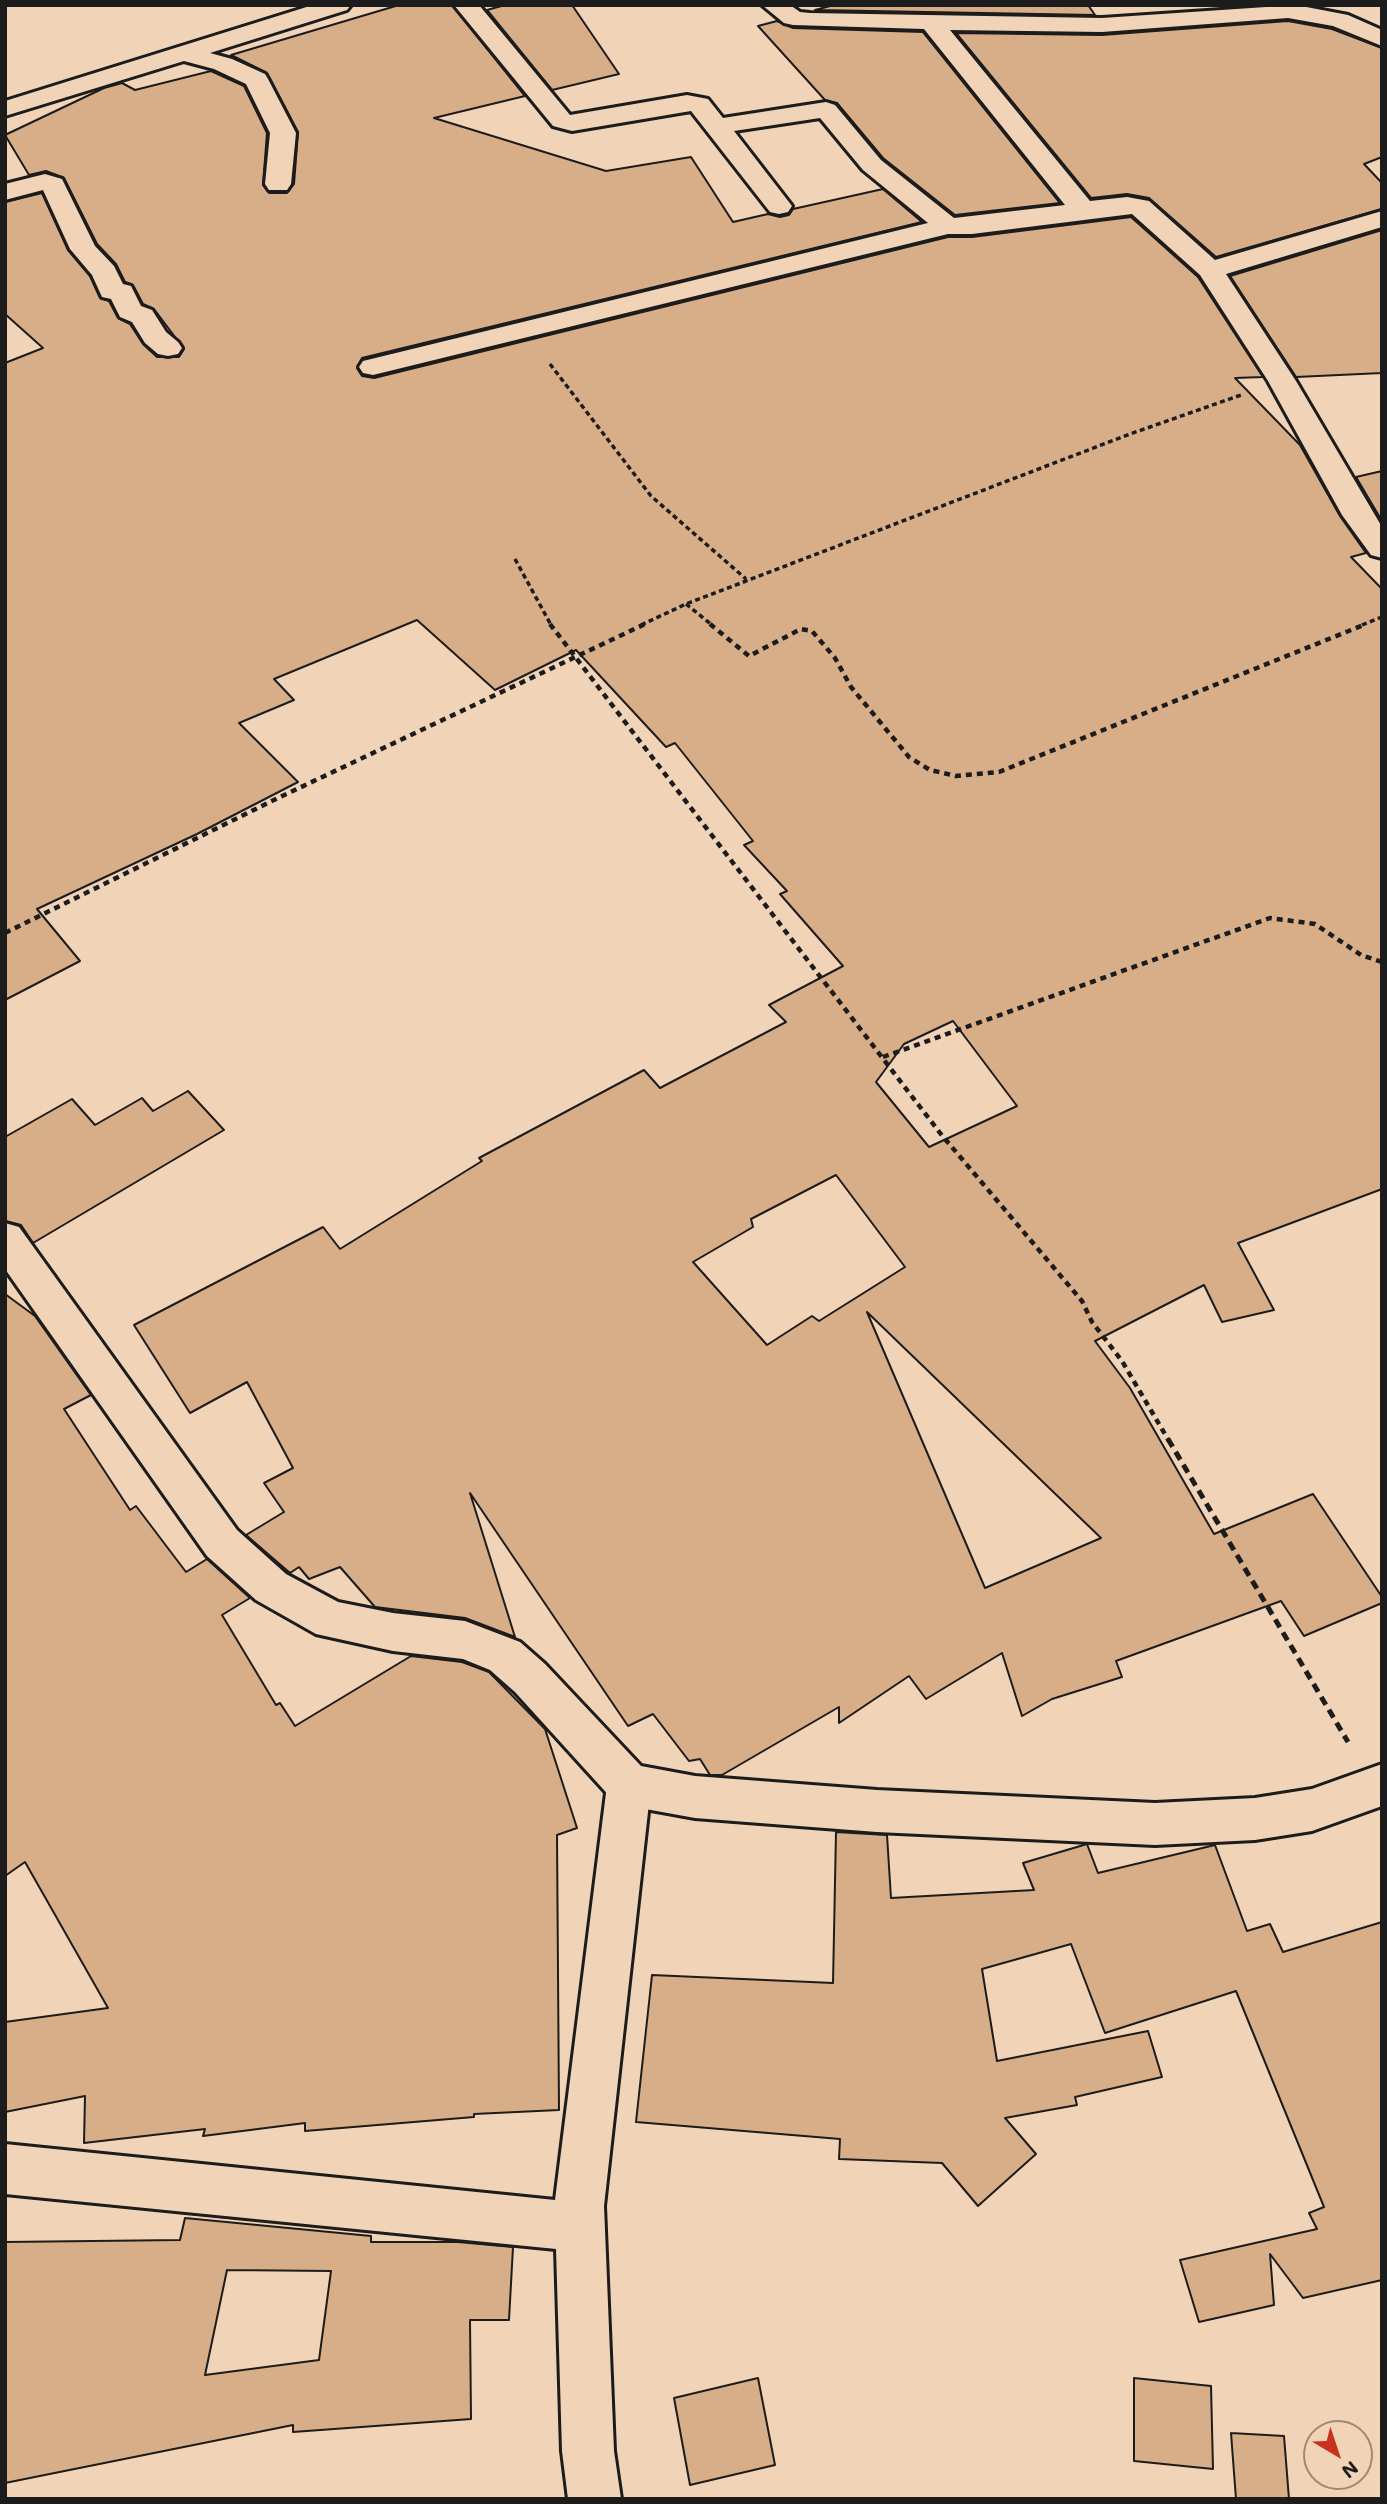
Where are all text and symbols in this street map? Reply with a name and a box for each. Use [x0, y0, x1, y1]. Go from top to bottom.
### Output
north arrow [1303, 2420, 1373, 2490]
text: N [1337, 2456, 1364, 2484]

